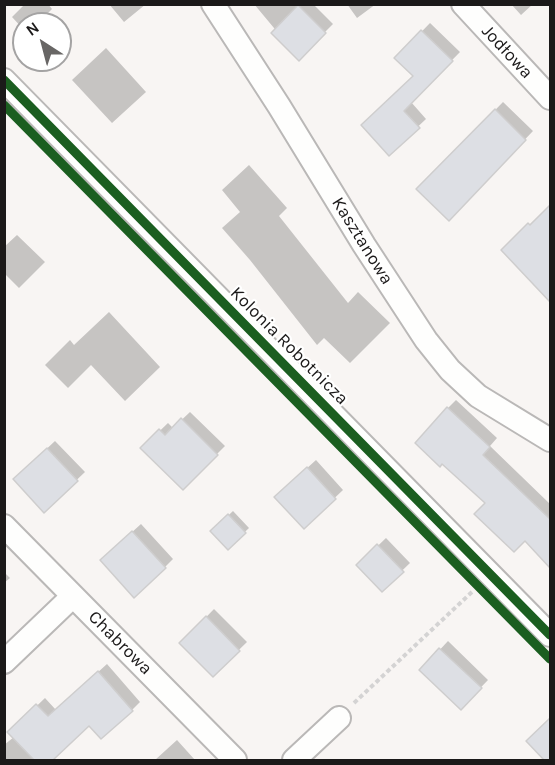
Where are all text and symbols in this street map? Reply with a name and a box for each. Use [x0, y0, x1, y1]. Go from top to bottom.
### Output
north arrow [12, 12, 72, 72]
text: N [22, 18, 43, 40]
street label: Jodłowa [477, 21, 537, 83]
street label: Kasztanowa [327, 193, 397, 289]
street label: Kolonia Robotnicza [225, 282, 353, 410]
street label: Chabrowa [83, 606, 157, 680]

